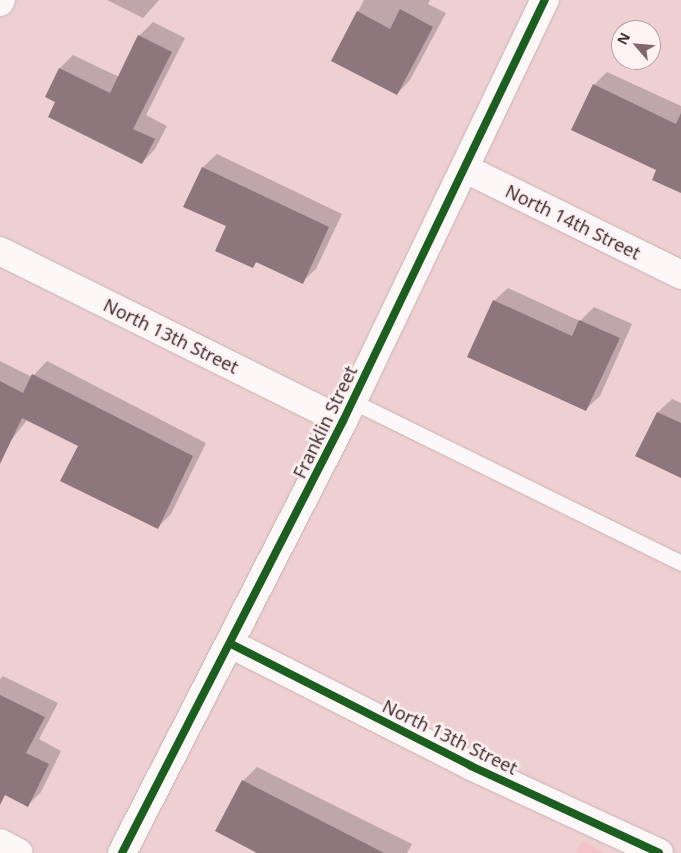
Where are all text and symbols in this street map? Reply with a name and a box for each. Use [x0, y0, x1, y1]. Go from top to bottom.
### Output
north arrow [611, 20, 661, 70]
text: N [612, 29, 634, 48]
street label: North 14th Street [502, 180, 644, 264]
street label: North 13th Street [100, 294, 242, 378]
street label: Franklin Street [288, 362, 362, 482]
street label: North 13th Street [379, 695, 521, 779]

